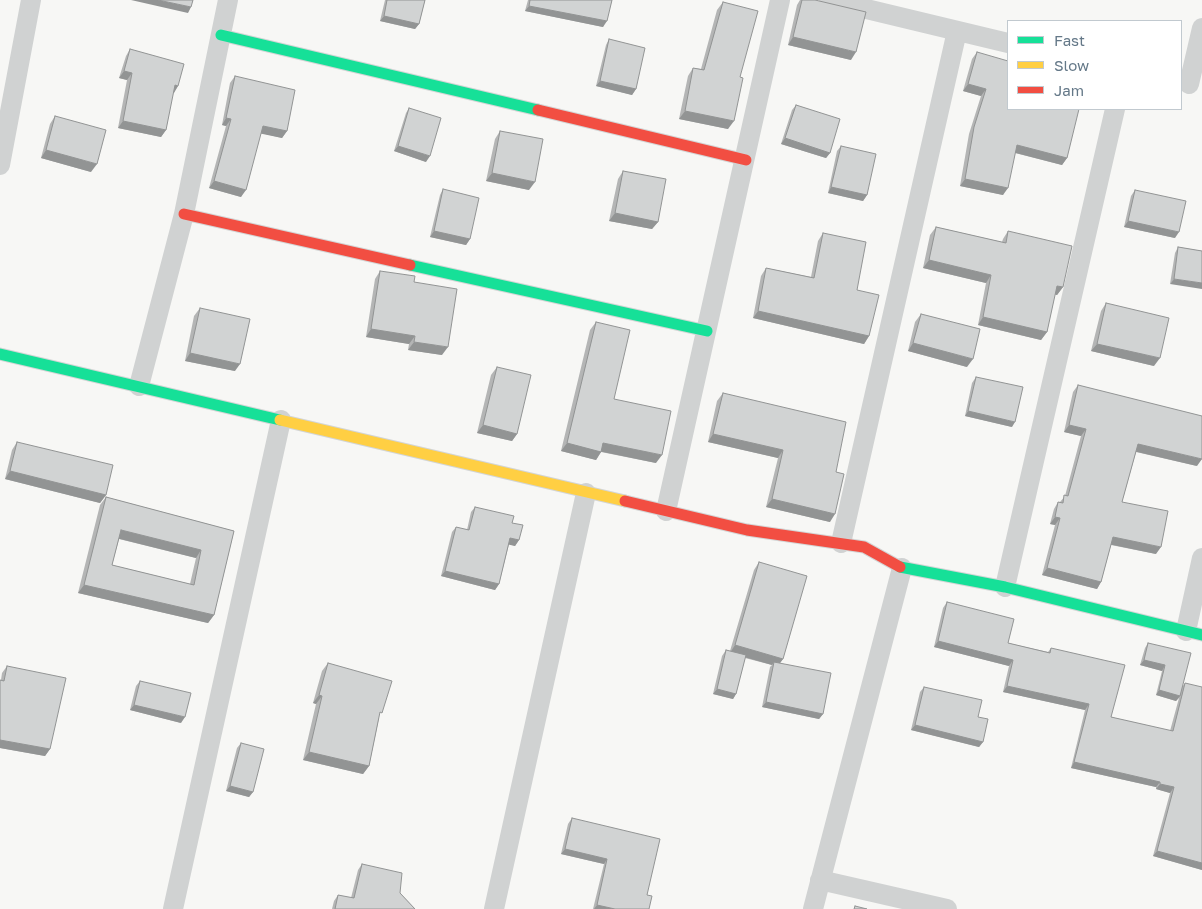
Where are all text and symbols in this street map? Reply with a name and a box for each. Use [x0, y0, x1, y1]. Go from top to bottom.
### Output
legend [1007, 20, 1182, 110]
text: Fast [1054, 31, 1085, 49]
text: Slow [1054, 56, 1089, 74]
text: Jam [1054, 81, 1084, 99]

